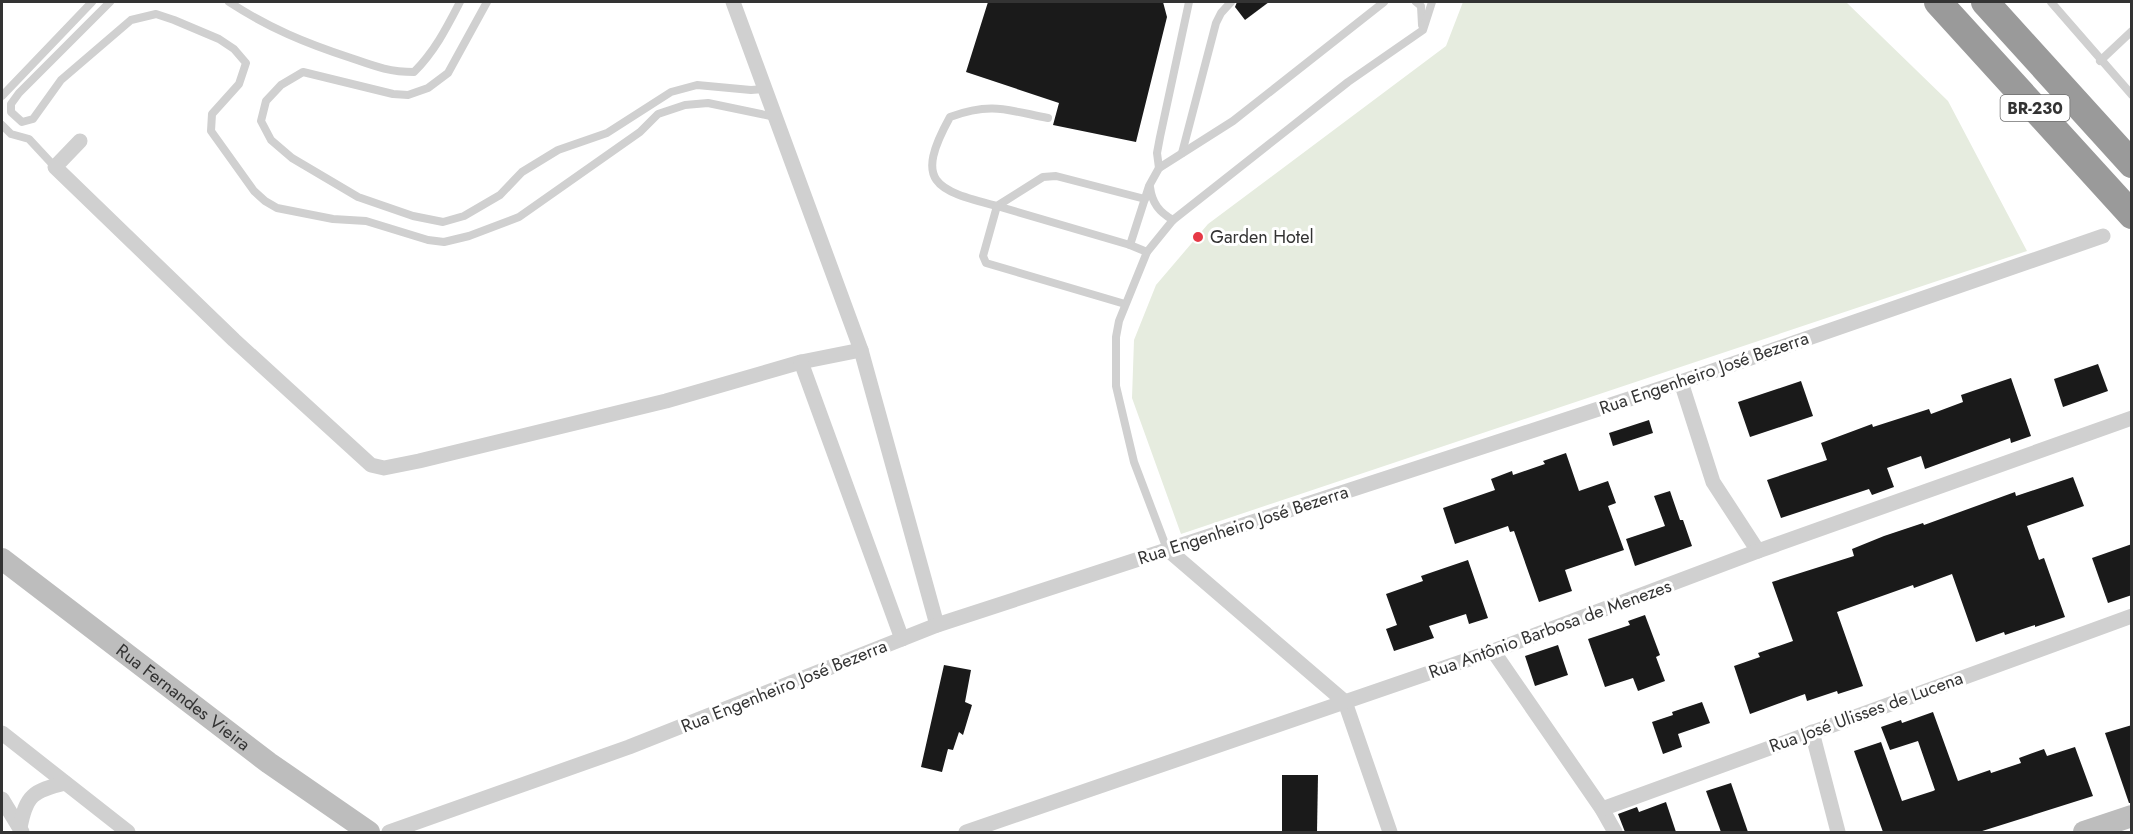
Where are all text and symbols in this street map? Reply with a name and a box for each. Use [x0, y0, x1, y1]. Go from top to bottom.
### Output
road number: BR-230 [2000, 95, 2070, 121]
place label: Garden Hotel [1210, 224, 1314, 250]
marker: Garden Hotel [1191, 230, 1205, 244]
street label: Rua Engenheiro José Bezerra [1596, 325, 1812, 421]
street label: Rua Engenheiro José Bezerra [1134, 479, 1352, 571]
street label: Rua Antônio Barbosa de Menezes [1425, 573, 1675, 685]
street label: Rua Engenheiro José Bezerra [677, 633, 891, 739]
street label: Rua Fernandes Vieira [111, 638, 256, 757]
street label: Rua José Ulisses de Lucena [1766, 665, 1966, 759]

